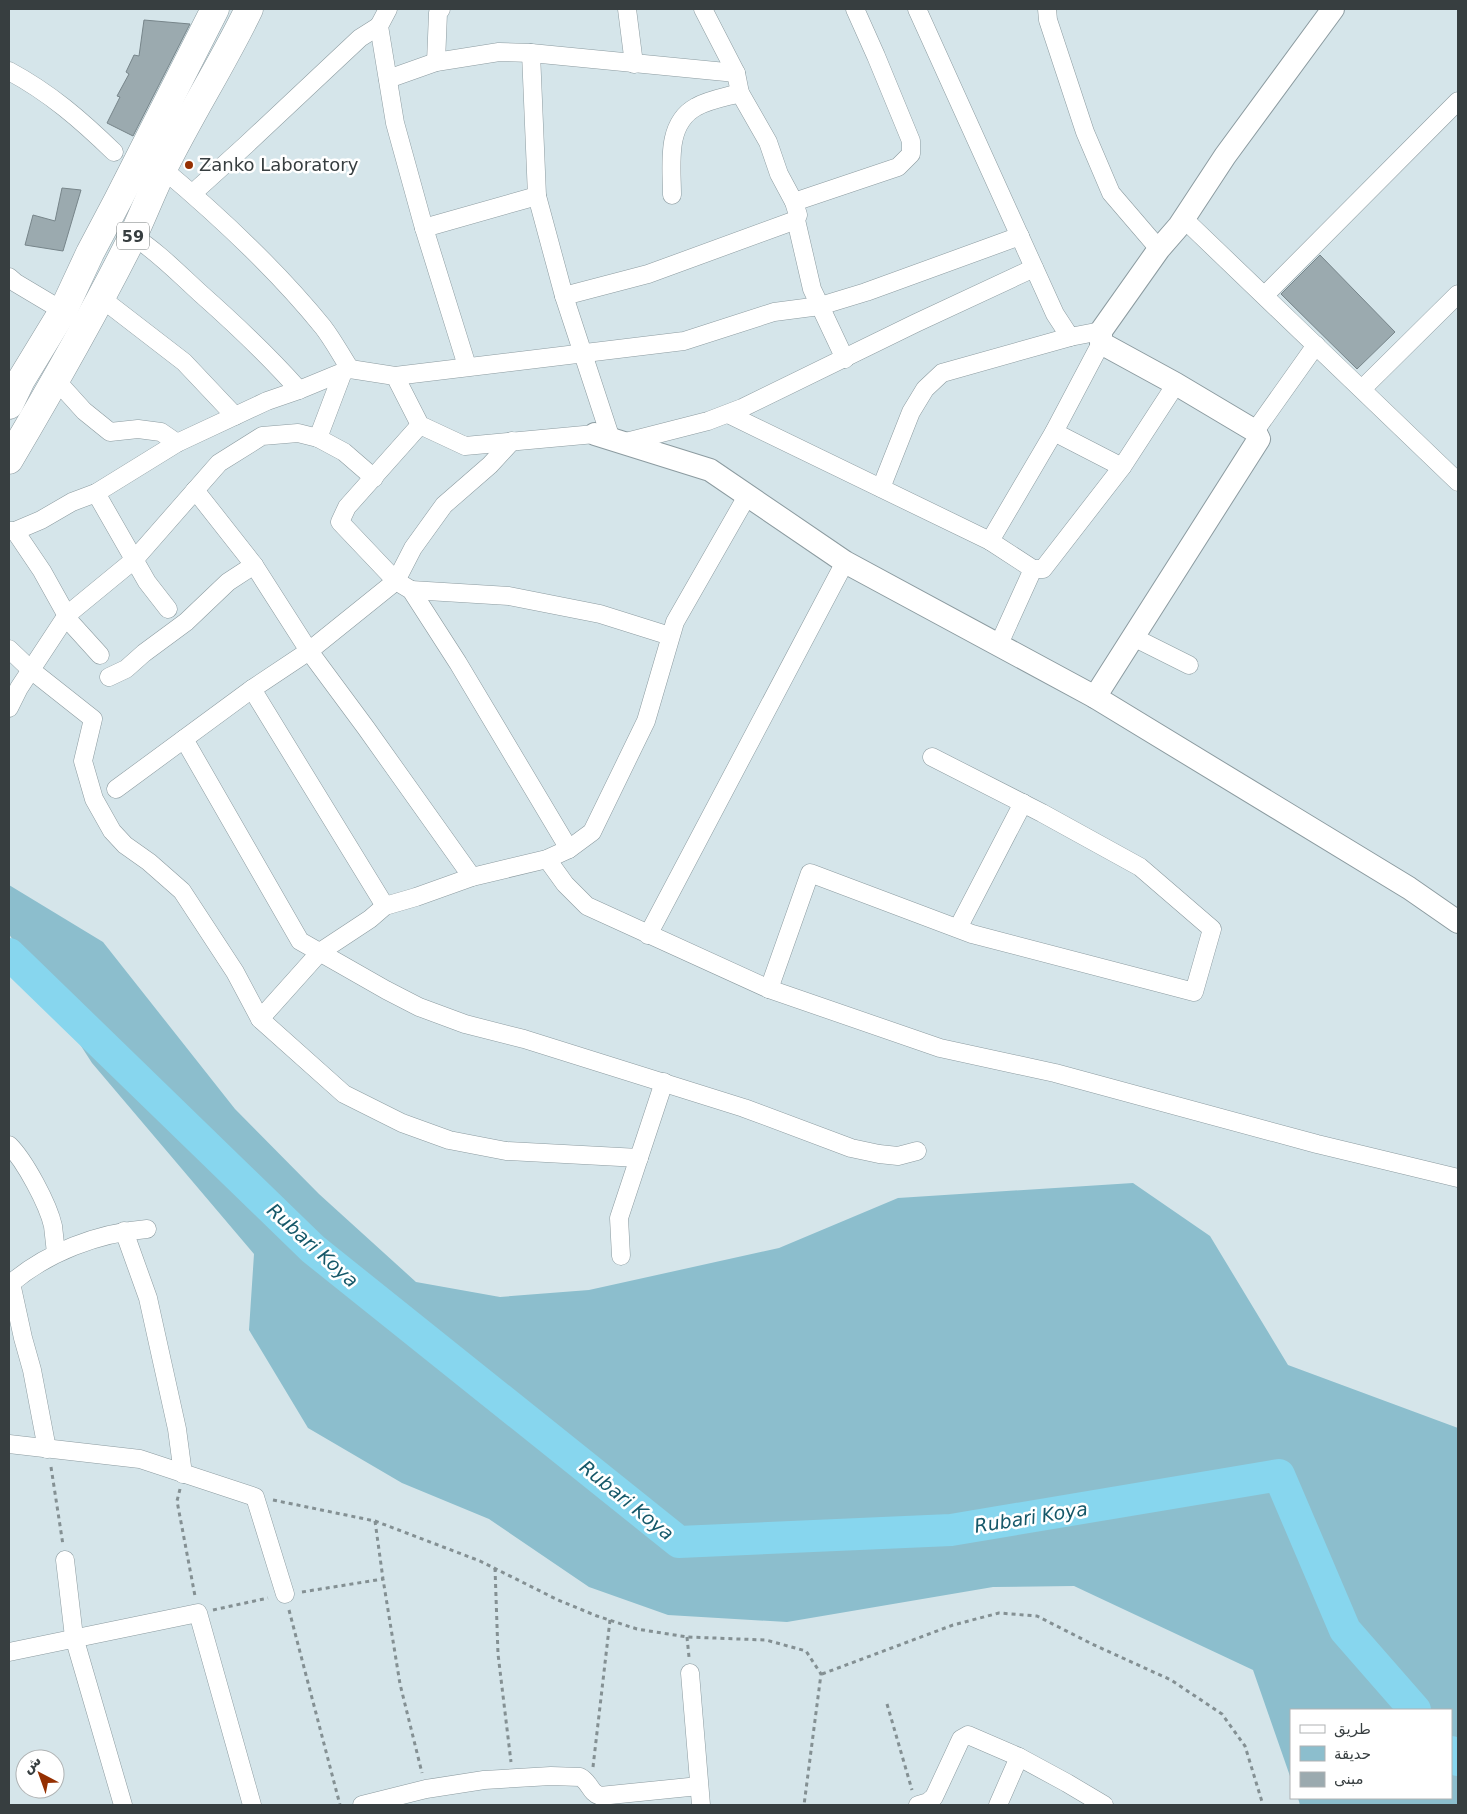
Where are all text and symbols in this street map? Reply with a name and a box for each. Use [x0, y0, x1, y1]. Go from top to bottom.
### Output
place label: Zanko Laboratory [199, 154, 359, 175]
marker: Zanko Laboratory [183, 159, 195, 171]
road number: 59 [117, 222, 149, 250]
water label: Rubari Koya [263, 1199, 363, 1291]
water label: Rubari Koya [576, 1455, 678, 1545]
water label: Rubari Koya [973, 1497, 1089, 1537]
legend [1290, 1709, 1452, 1799]
text: طريق [1334, 1720, 1371, 1738]
text: حديقة [1334, 1745, 1371, 1763]
north arrow [15, 1749, 65, 1799]
text: ش [19, 1752, 44, 1777]
text: مبنى [1334, 1770, 1364, 1788]

